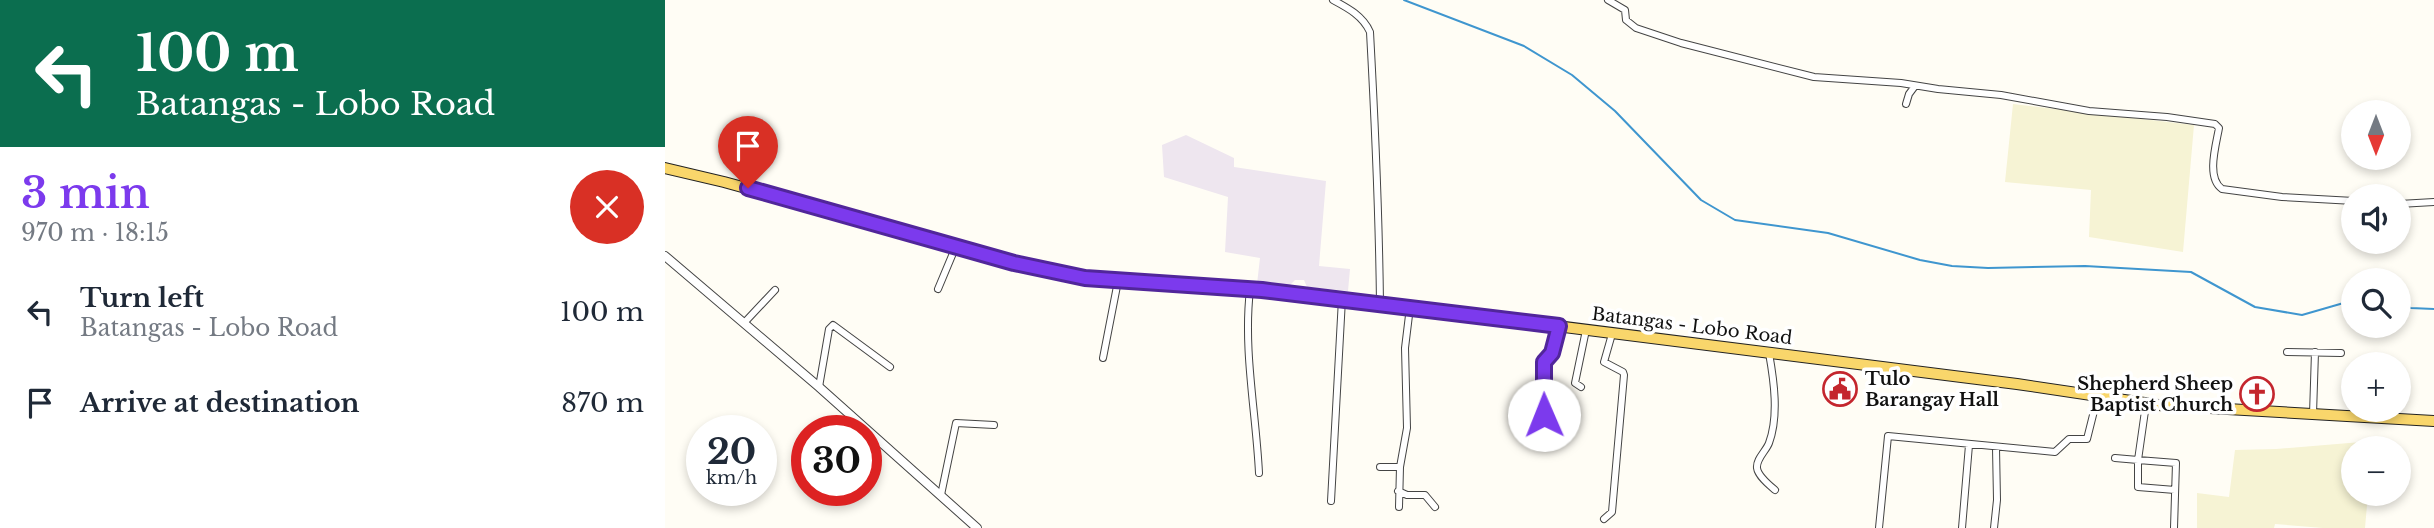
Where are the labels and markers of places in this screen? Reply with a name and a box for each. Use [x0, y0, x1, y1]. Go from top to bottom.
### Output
pin [718, 116, 778, 188]
place label: Tulo Barangay Hall [1865, 368, 2000, 411]
public building icon: Tulo Barangay Hall [1821, 370, 1859, 408]
place label: Shepherd Sheep Baptist Church [2077, 373, 2233, 416]
church icon: Shepherd Sheep Baptist Church [2238, 375, 2276, 413]

